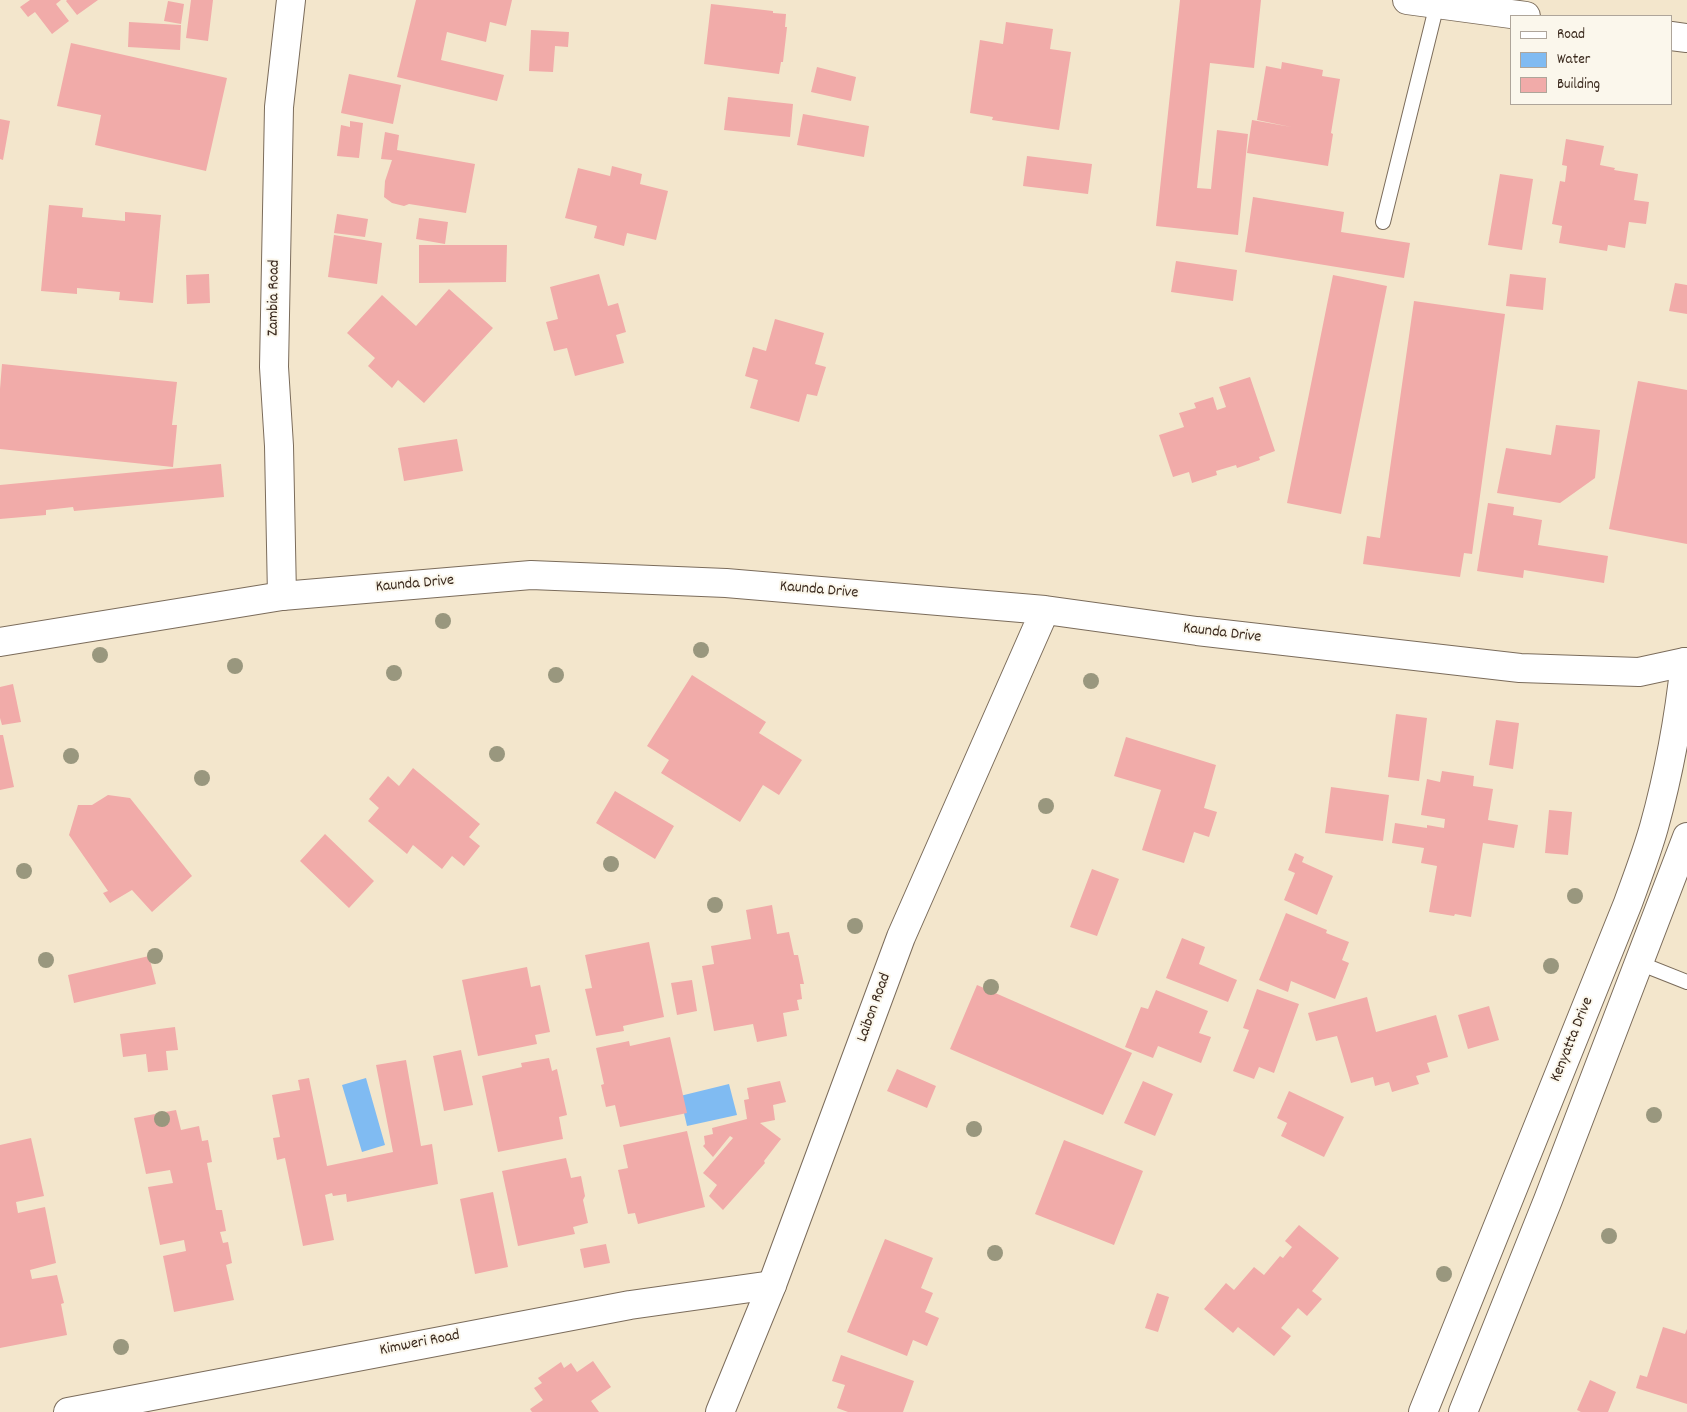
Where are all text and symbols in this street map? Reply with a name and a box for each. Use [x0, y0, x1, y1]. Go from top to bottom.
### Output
legend [1510, 15, 1672, 105]
text: Road [1557, 24, 1585, 46]
text: Water [1557, 49, 1590, 71]
text: Building [1557, 74, 1600, 96]
street label: Zambia Road [265, 260, 285, 336]
street label: Kaunda Drive [375, 572, 455, 598]
street label: Kaunda Drive [779, 578, 859, 604]
street label: Kaunda Drive [1182, 620, 1262, 648]
street label: Laibon Road [854, 971, 896, 1045]
street label: Kenyatta Drive [1547, 995, 1599, 1085]
street label: Kimweri Road [378, 1327, 462, 1361]

